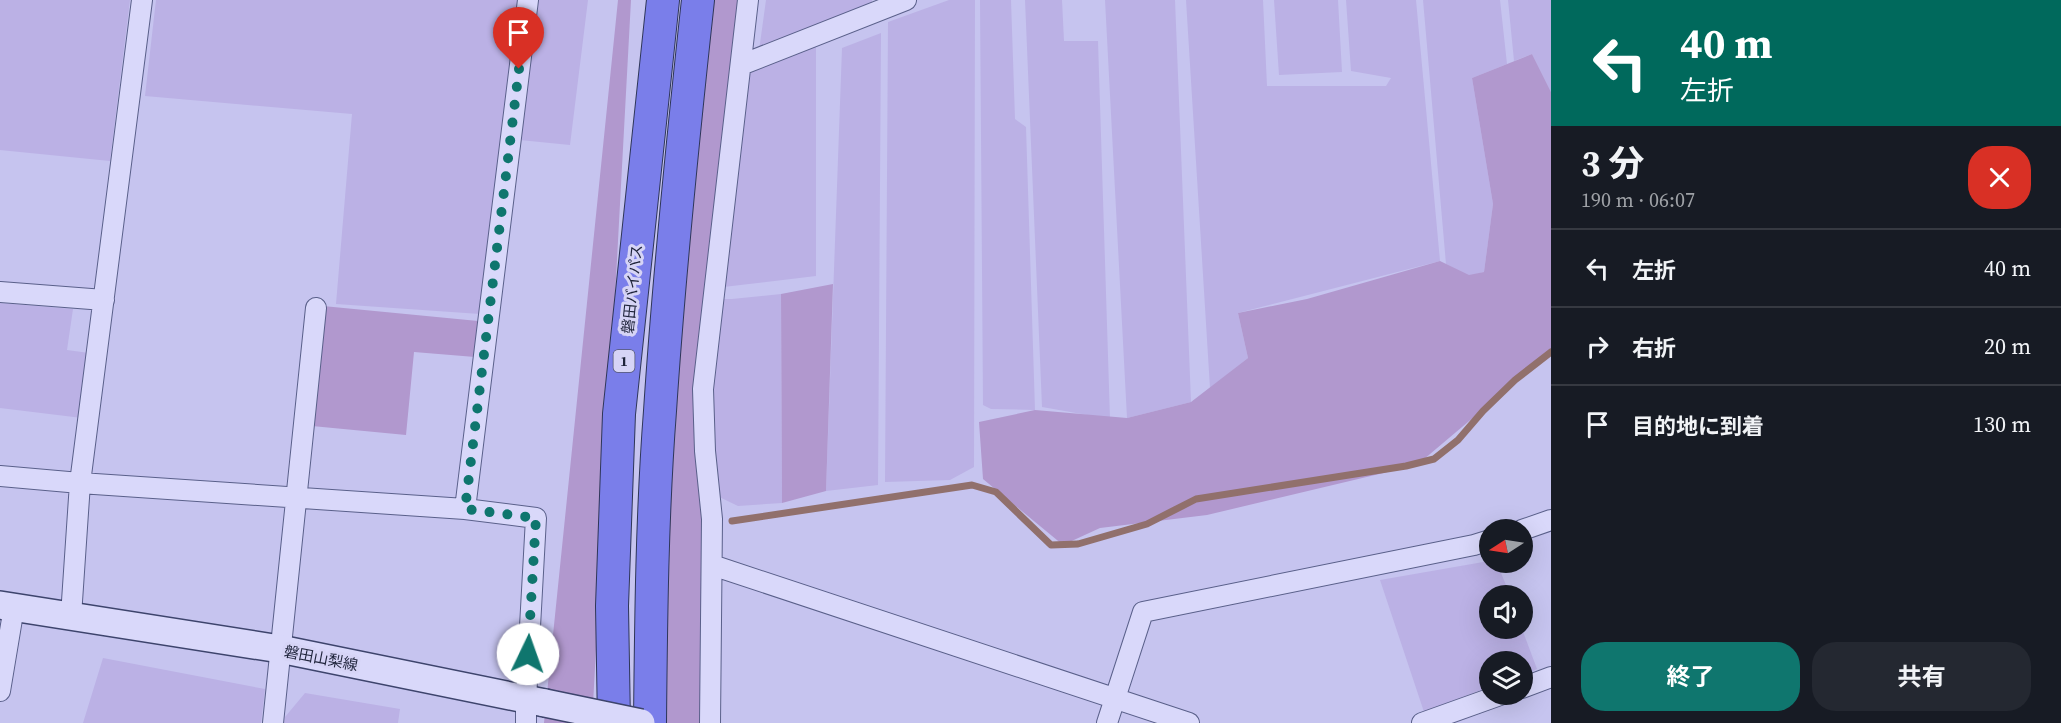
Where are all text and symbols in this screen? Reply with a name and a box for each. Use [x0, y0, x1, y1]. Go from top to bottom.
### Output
pin [493, 7, 544, 69]
text: 40 m [1680, 14, 1773, 72]
icon: arrive [502, 16, 535, 49]
icon: left [1581, 24, 1659, 102]
text: 左折 [1680, 72, 1734, 109]
text: 3 分 [1581, 139, 1644, 188]
button: close [1968, 146, 2031, 209]
text: 190 m · 06:07 [1581, 186, 1695, 214]
street label: 磐田バイパス [617, 243, 647, 335]
icon: left [1581, 252, 1614, 285]
text: 40 m [1984, 253, 2031, 283]
text: 左折 [1632, 255, 1676, 285]
icon: right [1581, 330, 1614, 363]
text: 20 m [1984, 331, 2031, 361]
text: 右折 [1632, 333, 1676, 363]
road number: 1 [614, 350, 634, 372]
icon: arrive [1581, 408, 1614, 441]
text: 130 m [1973, 409, 2031, 439]
text: 目的地に到着 [1632, 411, 1764, 441]
north arrow [1479, 519, 1533, 573]
map controls [1479, 519, 1533, 705]
button: sound [1479, 585, 1533, 639]
position arrow [496, 622, 560, 686]
street label: 磐田山梨線 [282, 641, 360, 675]
button: 終了 [1581, 642, 1800, 711]
button: 共有 [1812, 642, 2031, 711]
button: layers [1479, 651, 1533, 705]

